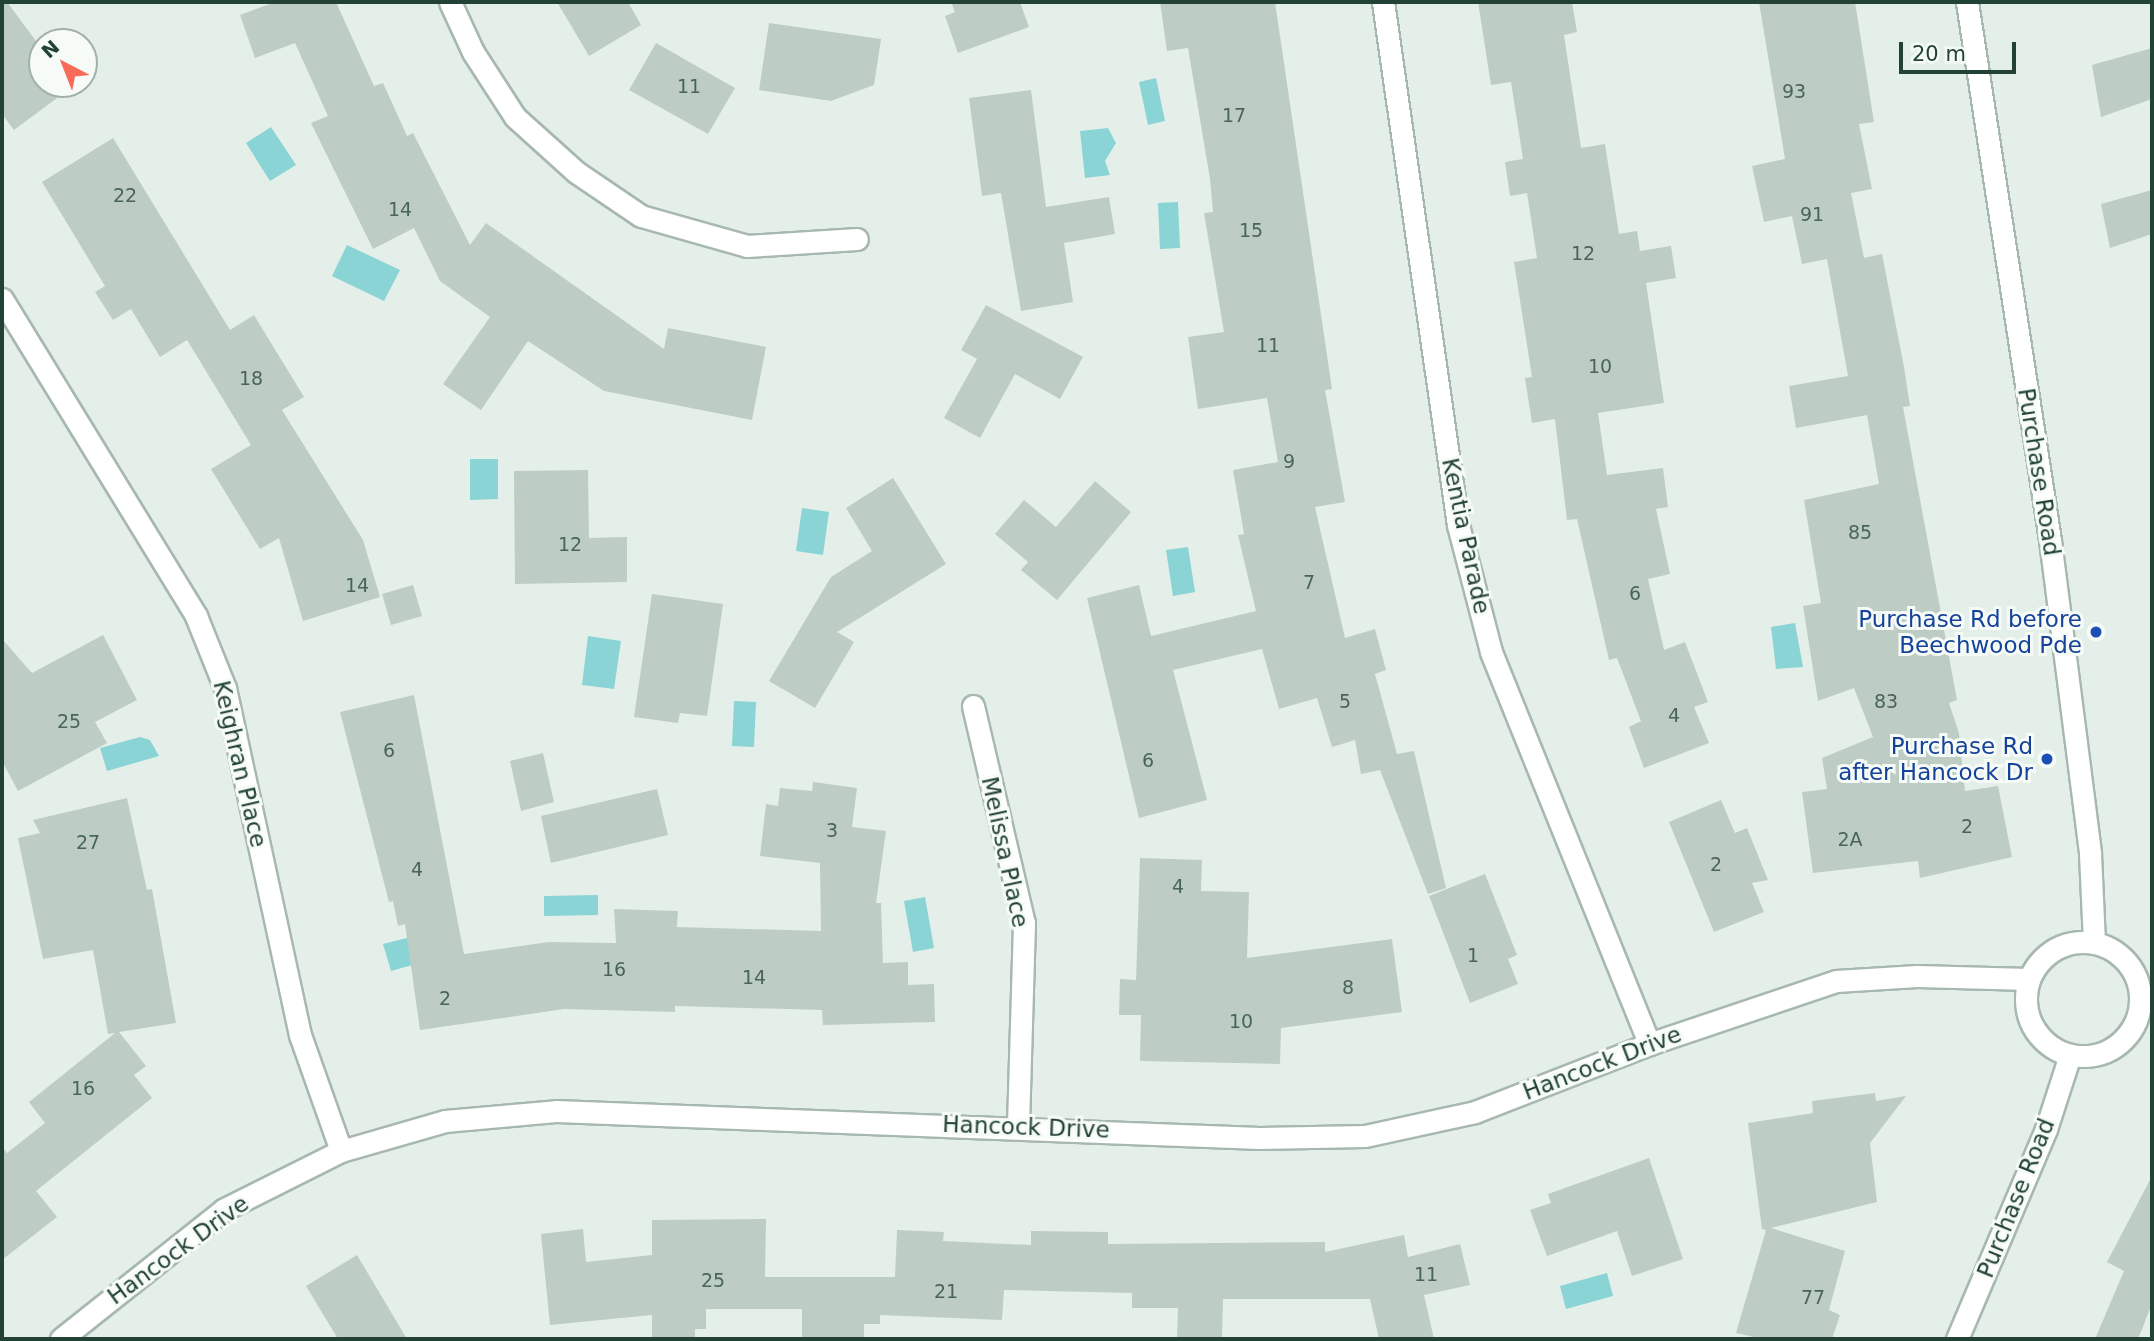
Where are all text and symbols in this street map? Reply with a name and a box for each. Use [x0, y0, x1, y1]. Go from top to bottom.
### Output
north arrow [28, 28, 98, 98]
scale bar [1902, 28, 2019, 72]
text: N [37, 35, 64, 62]
text: 20 m [1912, 42, 1966, 66]
house number: 11 [677, 76, 701, 98]
house number: 93 [1782, 81, 1806, 103]
house number: 17 [1222, 105, 1246, 127]
house number: 22 [113, 185, 137, 207]
house number: 14 [388, 199, 412, 221]
house number: 91 [1800, 204, 1824, 226]
house number: 15 [1239, 220, 1263, 242]
house number: 12 [1571, 243, 1595, 265]
house number: 11 [1256, 335, 1280, 357]
house number: 10 [1588, 356, 1612, 378]
house number: 18 [239, 368, 263, 390]
street label: Purchase Road [2012, 386, 2066, 558]
house number: 9 [1283, 451, 1295, 473]
street label: Kentia Parade [1436, 456, 1496, 616]
house number: 85 [1848, 522, 1872, 544]
house number: 12 [558, 534, 582, 556]
house number: 7 [1303, 572, 1315, 594]
house number: 14 [345, 575, 369, 597]
house number: 6 [1629, 583, 1641, 605]
place label: Purchase Rd before Beechwood Pde [1858, 605, 2082, 659]
marker: Purchase Rd before Beechwood Pde [2088, 624, 2104, 640]
street label: Keighran Place [207, 678, 273, 850]
house number: 5 [1339, 691, 1351, 713]
house number: 83 [1874, 691, 1898, 713]
house number: 4 [1668, 705, 1680, 727]
house number: 25 [57, 711, 81, 733]
place label: Purchase Rd after Hancock Dr [1838, 732, 2033, 786]
house number: 6 [383, 740, 395, 762]
house number: 6 [1142, 750, 1154, 772]
marker: Purchase Rd after Hancock Dr [2039, 751, 2055, 767]
street label: Melissa Place [976, 774, 1034, 930]
house number: 2 [1961, 816, 1973, 838]
house number: 3 [826, 820, 838, 842]
house number: 2A [1837, 829, 1863, 851]
house number: 27 [76, 832, 100, 854]
house number: 2 [1710, 854, 1722, 876]
house number: 4 [411, 859, 423, 881]
house number: 4 [1172, 876, 1184, 898]
house number: 1 [1467, 945, 1479, 967]
house number: 16 [602, 959, 626, 981]
house number: 14 [742, 967, 766, 989]
house number: 8 [1342, 977, 1354, 999]
house number: 2 [439, 988, 451, 1010]
house number: 10 [1229, 1011, 1253, 1033]
street label: Hancock Drive [1519, 1020, 1685, 1106]
house number: 16 [71, 1078, 95, 1100]
street label: Hancock Drive [942, 1110, 1110, 1144]
street label: Purchase Road [1971, 1114, 2061, 1282]
street label: Hancock Drive [102, 1190, 254, 1310]
house number: 11 [1414, 1264, 1438, 1286]
house number: 25 [701, 1270, 725, 1292]
house number: 21 [934, 1281, 958, 1303]
house number: 77 [1801, 1287, 1825, 1309]

